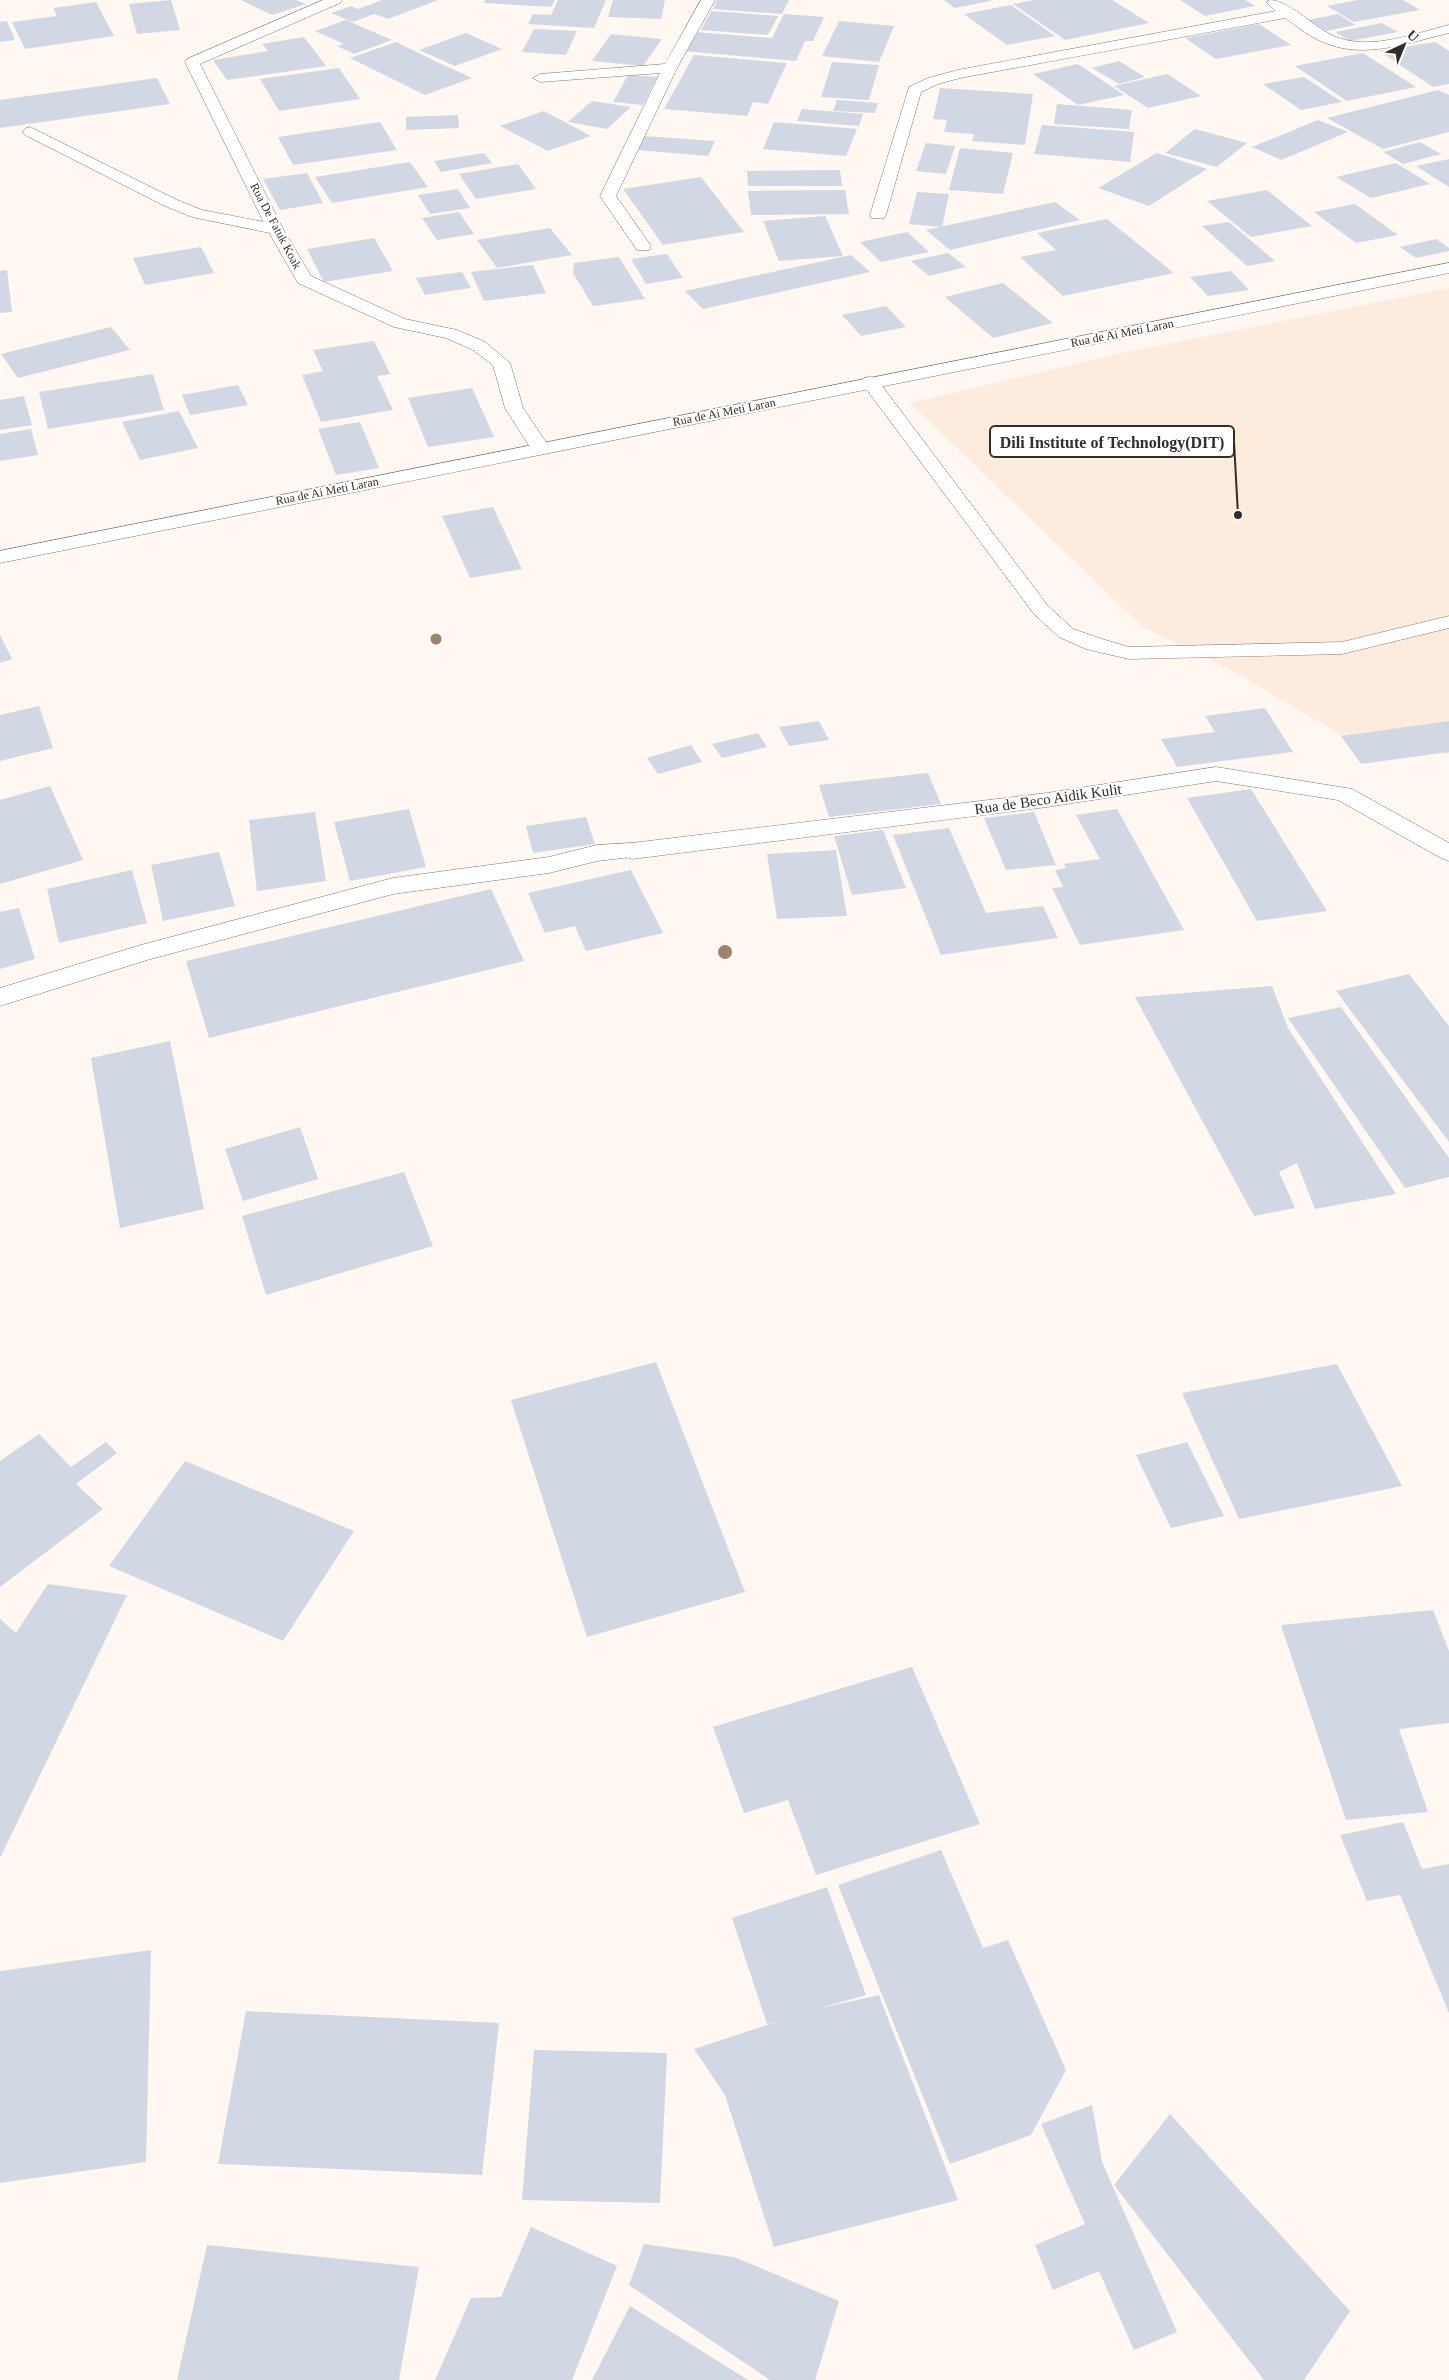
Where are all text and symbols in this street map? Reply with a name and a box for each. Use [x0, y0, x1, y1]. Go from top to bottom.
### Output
north arrow [1379, 20, 1429, 70]
text: U [1404, 27, 1422, 45]
street label: Rua De Fatuk Koak [247, 180, 305, 272]
street label: Rua de Ai Meti Laran [1069, 316, 1175, 350]
street label: Rua de Ai Meti Laran [671, 395, 777, 429]
callout: Dili Institute of Technology(DIT) [990, 426, 1234, 457]
text: Dili Institute of Technology(DIT) [1000, 434, 1224, 452]
street label: Rua de Ai Meti Laran [274, 474, 380, 508]
street label: Rua de Beco Aidik Kulit [973, 781, 1123, 817]

